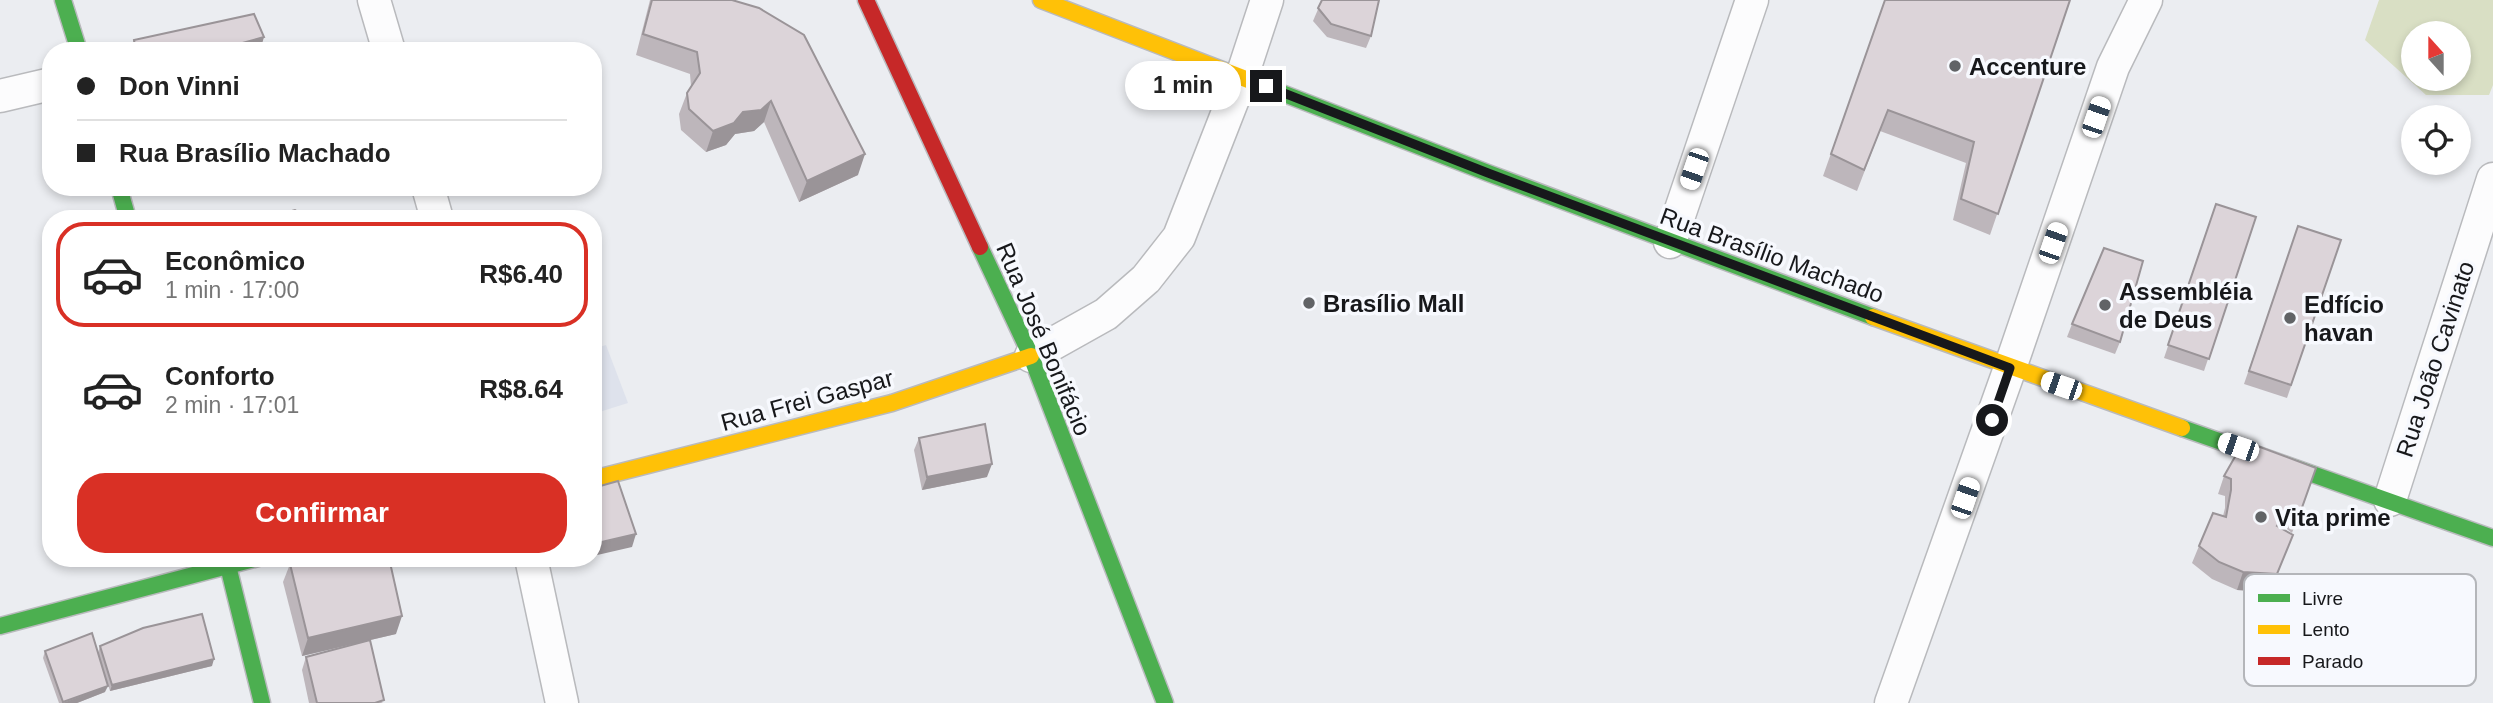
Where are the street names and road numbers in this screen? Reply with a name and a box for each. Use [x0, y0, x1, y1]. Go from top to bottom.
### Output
street label: Rua Brasílio Machado [1656, 202, 1888, 308]
street label: Rua José Bonifácio [991, 239, 1097, 439]
street label: Rua João Cavinato [2391, 258, 2479, 460]
street label: Rua Frei Gaspar [718, 364, 896, 436]

